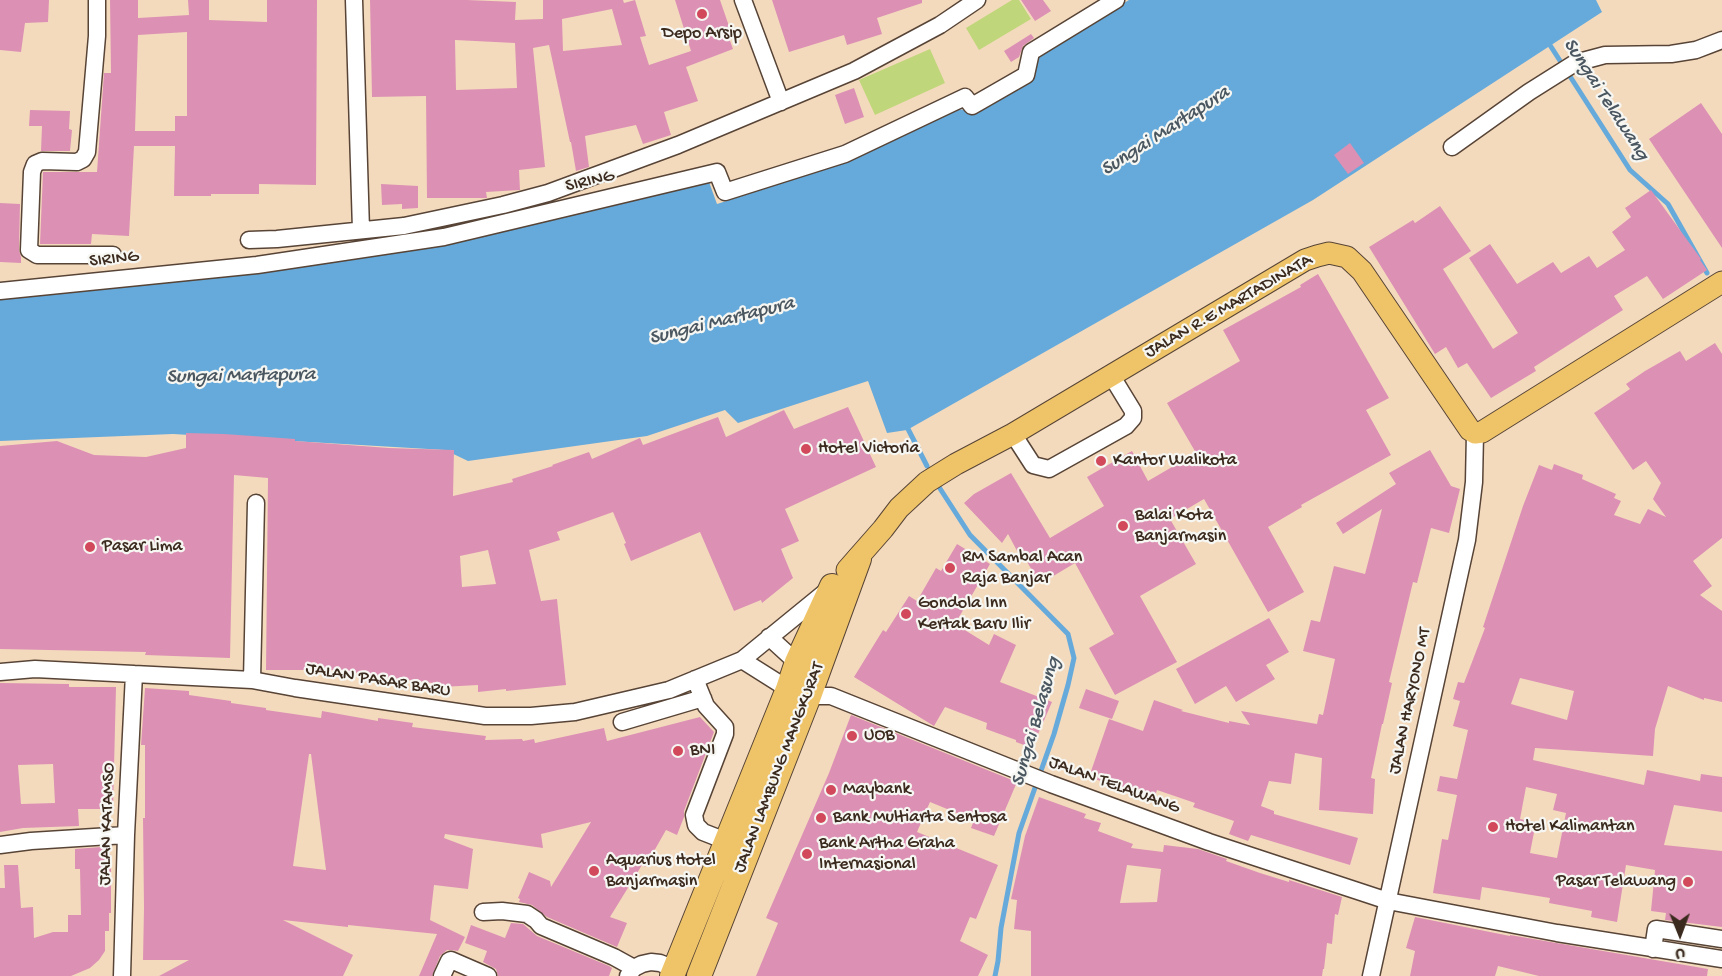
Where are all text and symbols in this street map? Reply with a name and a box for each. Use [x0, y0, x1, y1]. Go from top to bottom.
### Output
marker: Depo Arsip [695, 7, 709, 21]
place label: Depo Arsip [662, 23, 742, 45]
water label: Sungai Telawang [1557, 34, 1653, 166]
water label: Sungai Martapura [1097, 82, 1235, 182]
street label: SIRING [563, 166, 617, 198]
street label: SIRING [88, 247, 140, 273]
street label: JALAN R.E MARTADINATA [1141, 250, 1317, 364]
water label: Sungai Martapura [647, 292, 797, 352]
water label: Sungai Martapura [167, 364, 315, 390]
place label: Hotel Victoria [818, 438, 919, 460]
marker: Hotel Victoria [799, 442, 813, 456]
place label: Kantor Walikota [1113, 450, 1237, 472]
marker: Kantor Walikota [1094, 454, 1108, 468]
place label: Balai Kota Banjarmasin [1135, 505, 1226, 548]
marker: Balai Kota Banjarmasin [1116, 519, 1130, 533]
place label: Pasar Lima [102, 536, 182, 558]
marker: Pasar Lima [83, 540, 97, 554]
place label: RM Sambal Acan Raja Banjar [962, 547, 1082, 590]
marker: RM Sambal Acan Raja Banjar [943, 561, 957, 575]
place label: Gondola Inn Kertak Baru Ilir [918, 593, 1030, 636]
marker: Gondola Inn Kertak Baru Ilir [899, 607, 913, 621]
street label: JALAN HARYONO MT [1385, 626, 1437, 776]
water label: Sungai Belasung [1007, 655, 1067, 789]
street label: JALAN PASAR BARU [304, 659, 452, 703]
street label: JALAN LAMBUNG MANGKURAT [730, 660, 830, 876]
place label: UOB [864, 725, 894, 747]
marker: UOB [845, 729, 859, 743]
place label: BNI [690, 740, 715, 762]
marker: BNI [671, 744, 685, 758]
street label: JALAN TELAWANG [1046, 752, 1182, 820]
street label: JALAN KATAMSO [95, 762, 121, 886]
place label: Maybank [843, 779, 910, 801]
marker: Maybank [824, 783, 838, 797]
place label: Bank Multiarta Sentosa [833, 807, 1007, 829]
marker: Bank Multiarta Sentosa [814, 811, 828, 825]
place label: Hotel Kalimantan [1505, 816, 1634, 838]
marker: Hotel Kalimantan [1486, 820, 1500, 834]
place label: Bank Artha Graha Internasional [819, 833, 955, 876]
marker: Bank Artha Graha Internasional [800, 847, 814, 861]
place label: Aquarius Hotel Banjarmasin [606, 850, 716, 892]
marker: Aquarius Hotel Banjarmasin [587, 864, 601, 878]
place label: Pasar Telawang [1556, 871, 1676, 893]
marker: Pasar Telawang [1681, 875, 1695, 889]
north arrow [1650, 904, 1710, 964]
text: U [1676, 943, 1685, 962]

